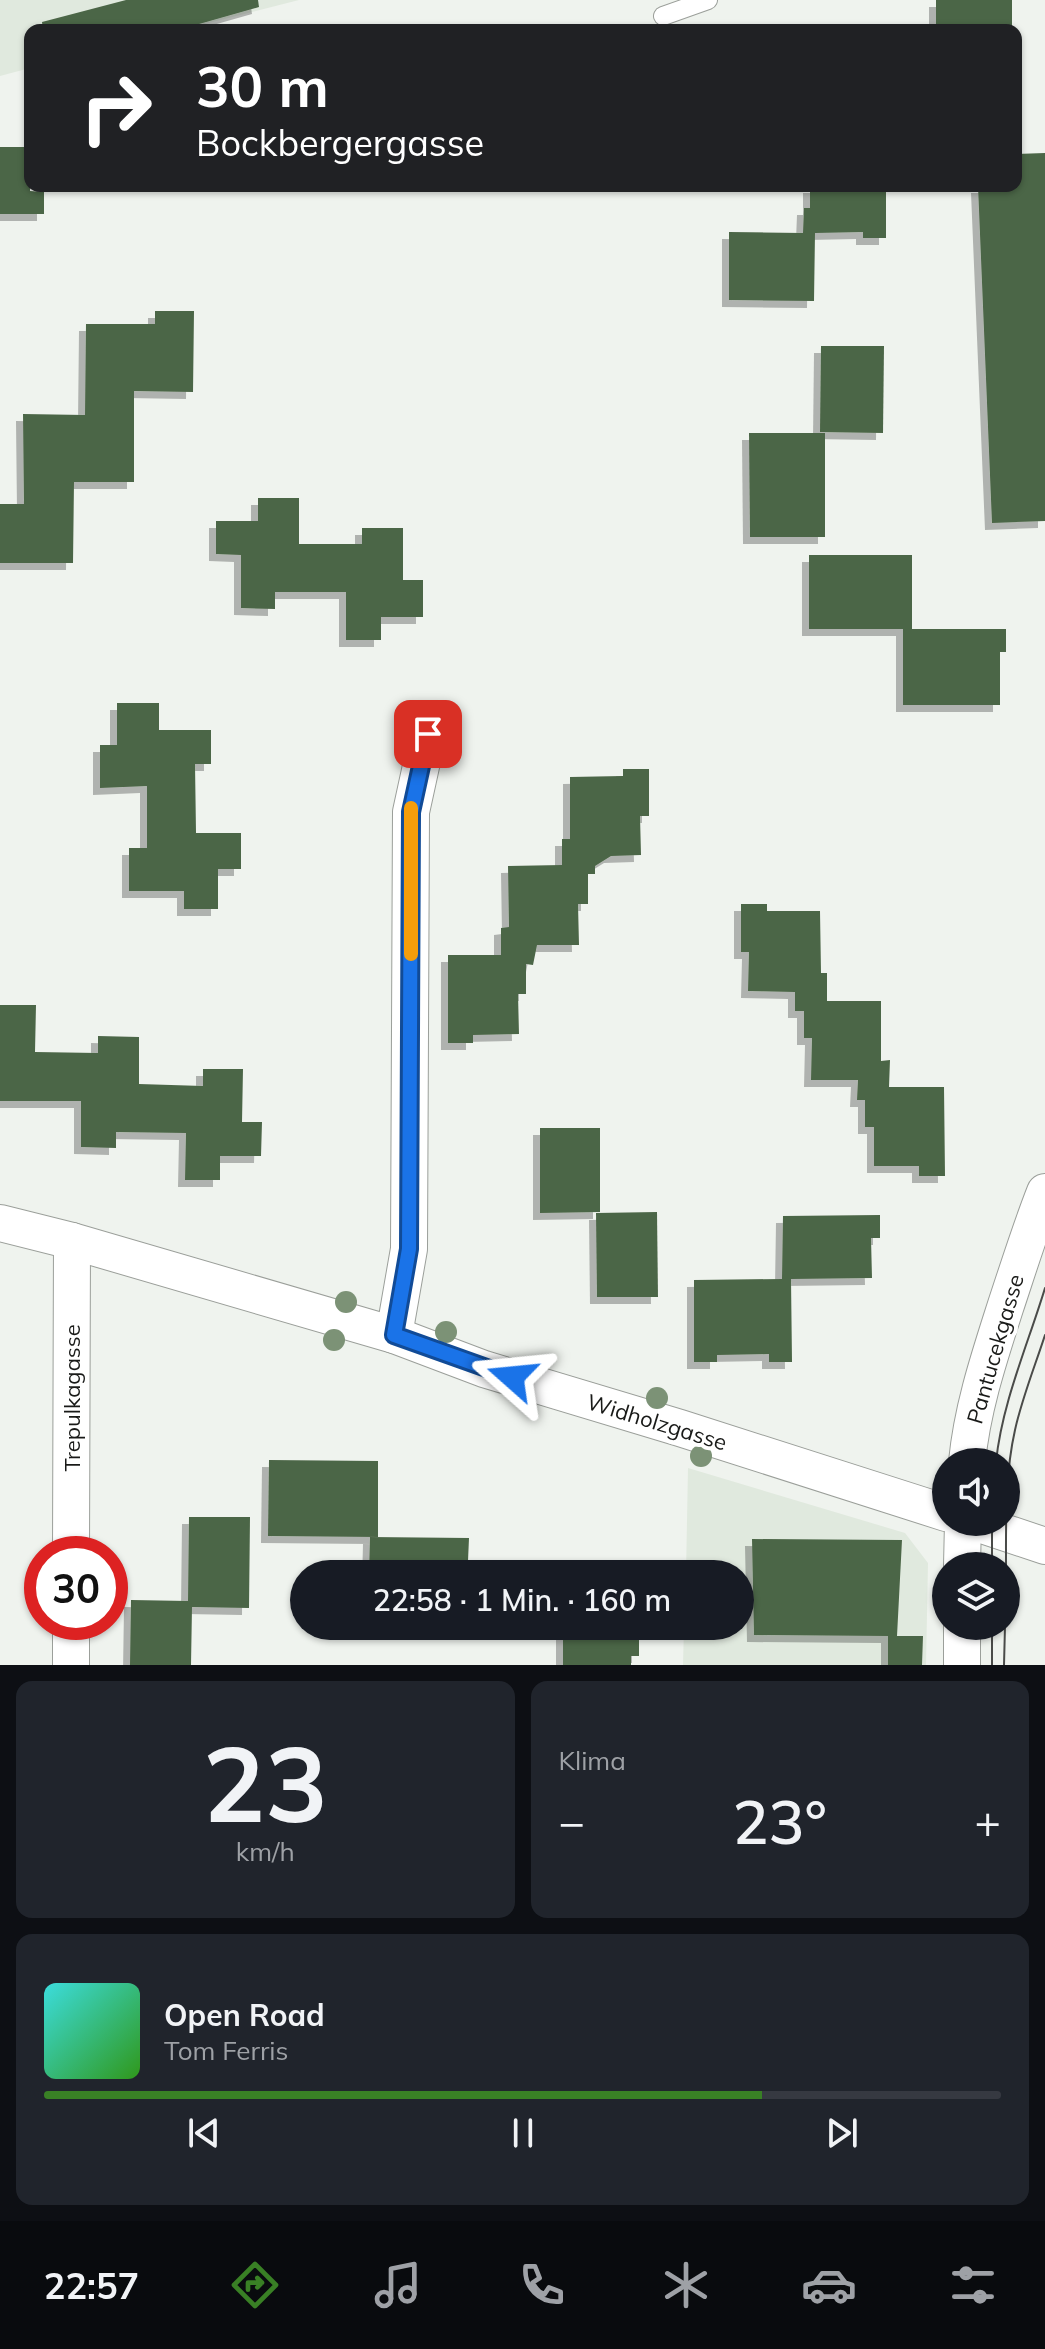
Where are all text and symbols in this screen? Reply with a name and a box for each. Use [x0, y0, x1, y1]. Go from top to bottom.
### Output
text: 30 m [196, 51, 329, 121]
icon: right [64, 56, 168, 160]
text: Bockbergergasse [196, 120, 484, 165]
pin [394, 700, 462, 768]
icon: arrive [406, 712, 450, 756]
street label: Pantucekgasse [960, 1271, 1030, 1427]
street label: Trepulkagasse [58, 1324, 86, 1472]
position arrow [470, 1335, 554, 1419]
street label: Widholzgasse [584, 1387, 730, 1457]
map controls [932, 1448, 1020, 1640]
button: sound [932, 1448, 1020, 1536]
speed limit sign: 30 [24, 1536, 128, 1640]
button: layers [932, 1552, 1020, 1640]
text: 22:58 · 1 Min. · 160 m [373, 1581, 671, 1619]
text: 23 [203, 1717, 328, 1848]
text: Klima [559, 1744, 626, 1777]
text: 23° [733, 1784, 827, 1859]
text: − [559, 1794, 585, 1849]
text: + [975, 1794, 1001, 1849]
text: km/h [236, 1835, 295, 1868]
text: Open Road [164, 1996, 325, 2034]
text: Tom Ferris [164, 2034, 288, 2067]
icon: previous [182, 2111, 226, 2155]
icon: pause [501, 2111, 545, 2155]
icon: next [820, 2111, 864, 2155]
icon: directions [227, 2257, 283, 2313]
icon: music [370, 2257, 426, 2313]
icon: phone [514, 2257, 570, 2313]
icon: climate [658, 2257, 714, 2313]
icon: car [801, 2257, 857, 2313]
icon: filters [945, 2257, 1001, 2313]
text: 22:57 [44, 2263, 139, 2308]

